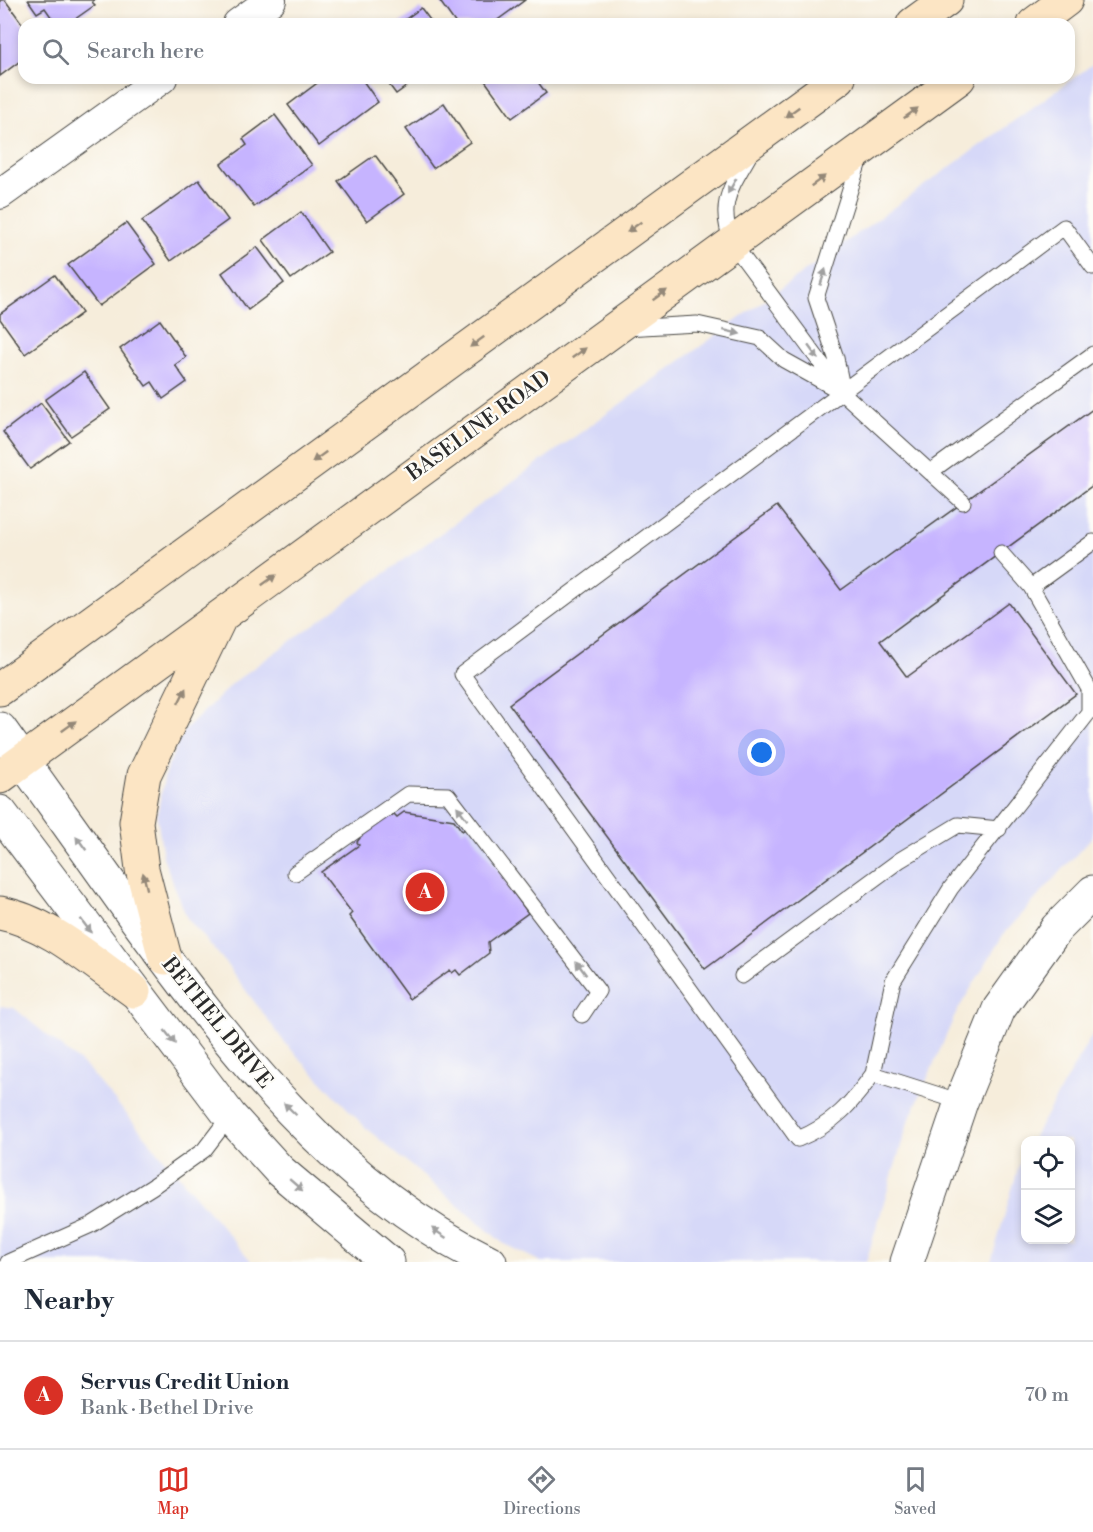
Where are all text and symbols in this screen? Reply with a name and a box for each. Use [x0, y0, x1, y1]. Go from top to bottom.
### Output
search box [18, 18, 1075, 84]
icon: search [39, 35, 72, 68]
text: Search here [87, 38, 204, 65]
one-way arrow [784, 106, 799, 118]
one-way arrow [903, 107, 919, 119]
one-way arrow [810, 176, 825, 188]
one-way arrow [727, 178, 737, 195]
one-way arrow [627, 221, 643, 233]
one-way arrow [818, 268, 828, 286]
one-way arrow [651, 289, 667, 301]
one-way arrow [723, 327, 741, 337]
one-way arrow [469, 336, 485, 348]
one-way arrow [807, 343, 819, 359]
one-way arrow [570, 347, 586, 359]
street label: BASELINE ROAD [401, 365, 556, 488]
one-way arrow [311, 451, 327, 463]
one-way arrow [261, 574, 277, 586]
one-way arrow [178, 688, 187, 705]
one-way arrow [62, 720, 77, 732]
your location [747, 738, 776, 767]
one-way arrow [457, 805, 469, 820]
one-way arrow [75, 835, 87, 851]
pin: A [406, 870, 444, 914]
one-way arrow [140, 872, 149, 890]
one-way arrow [79, 918, 91, 933]
street label: BETHEL DRIVE [155, 951, 278, 1094]
one-way arrow [575, 960, 587, 975]
one-way arrow [163, 1030, 175, 1045]
one-way arrow [283, 1102, 297, 1116]
map controls [1021, 1136, 1075, 1244]
button: locate [1021, 1136, 1075, 1190]
one-way arrow [288, 1179, 304, 1192]
button: layers [1021, 1190, 1075, 1244]
one-way arrow [431, 1228, 447, 1239]
text: Nearby [24, 1285, 114, 1317]
text: Servus Credit Union [81, 1369, 289, 1396]
text: A [36, 1383, 51, 1408]
text: 70 m [1025, 1383, 1069, 1408]
text: Bank · Bethel Drive [81, 1396, 254, 1421]
tab: Map [157, 1463, 190, 1519]
tab: Directions [503, 1463, 581, 1519]
tab: Saved [894, 1463, 936, 1519]

